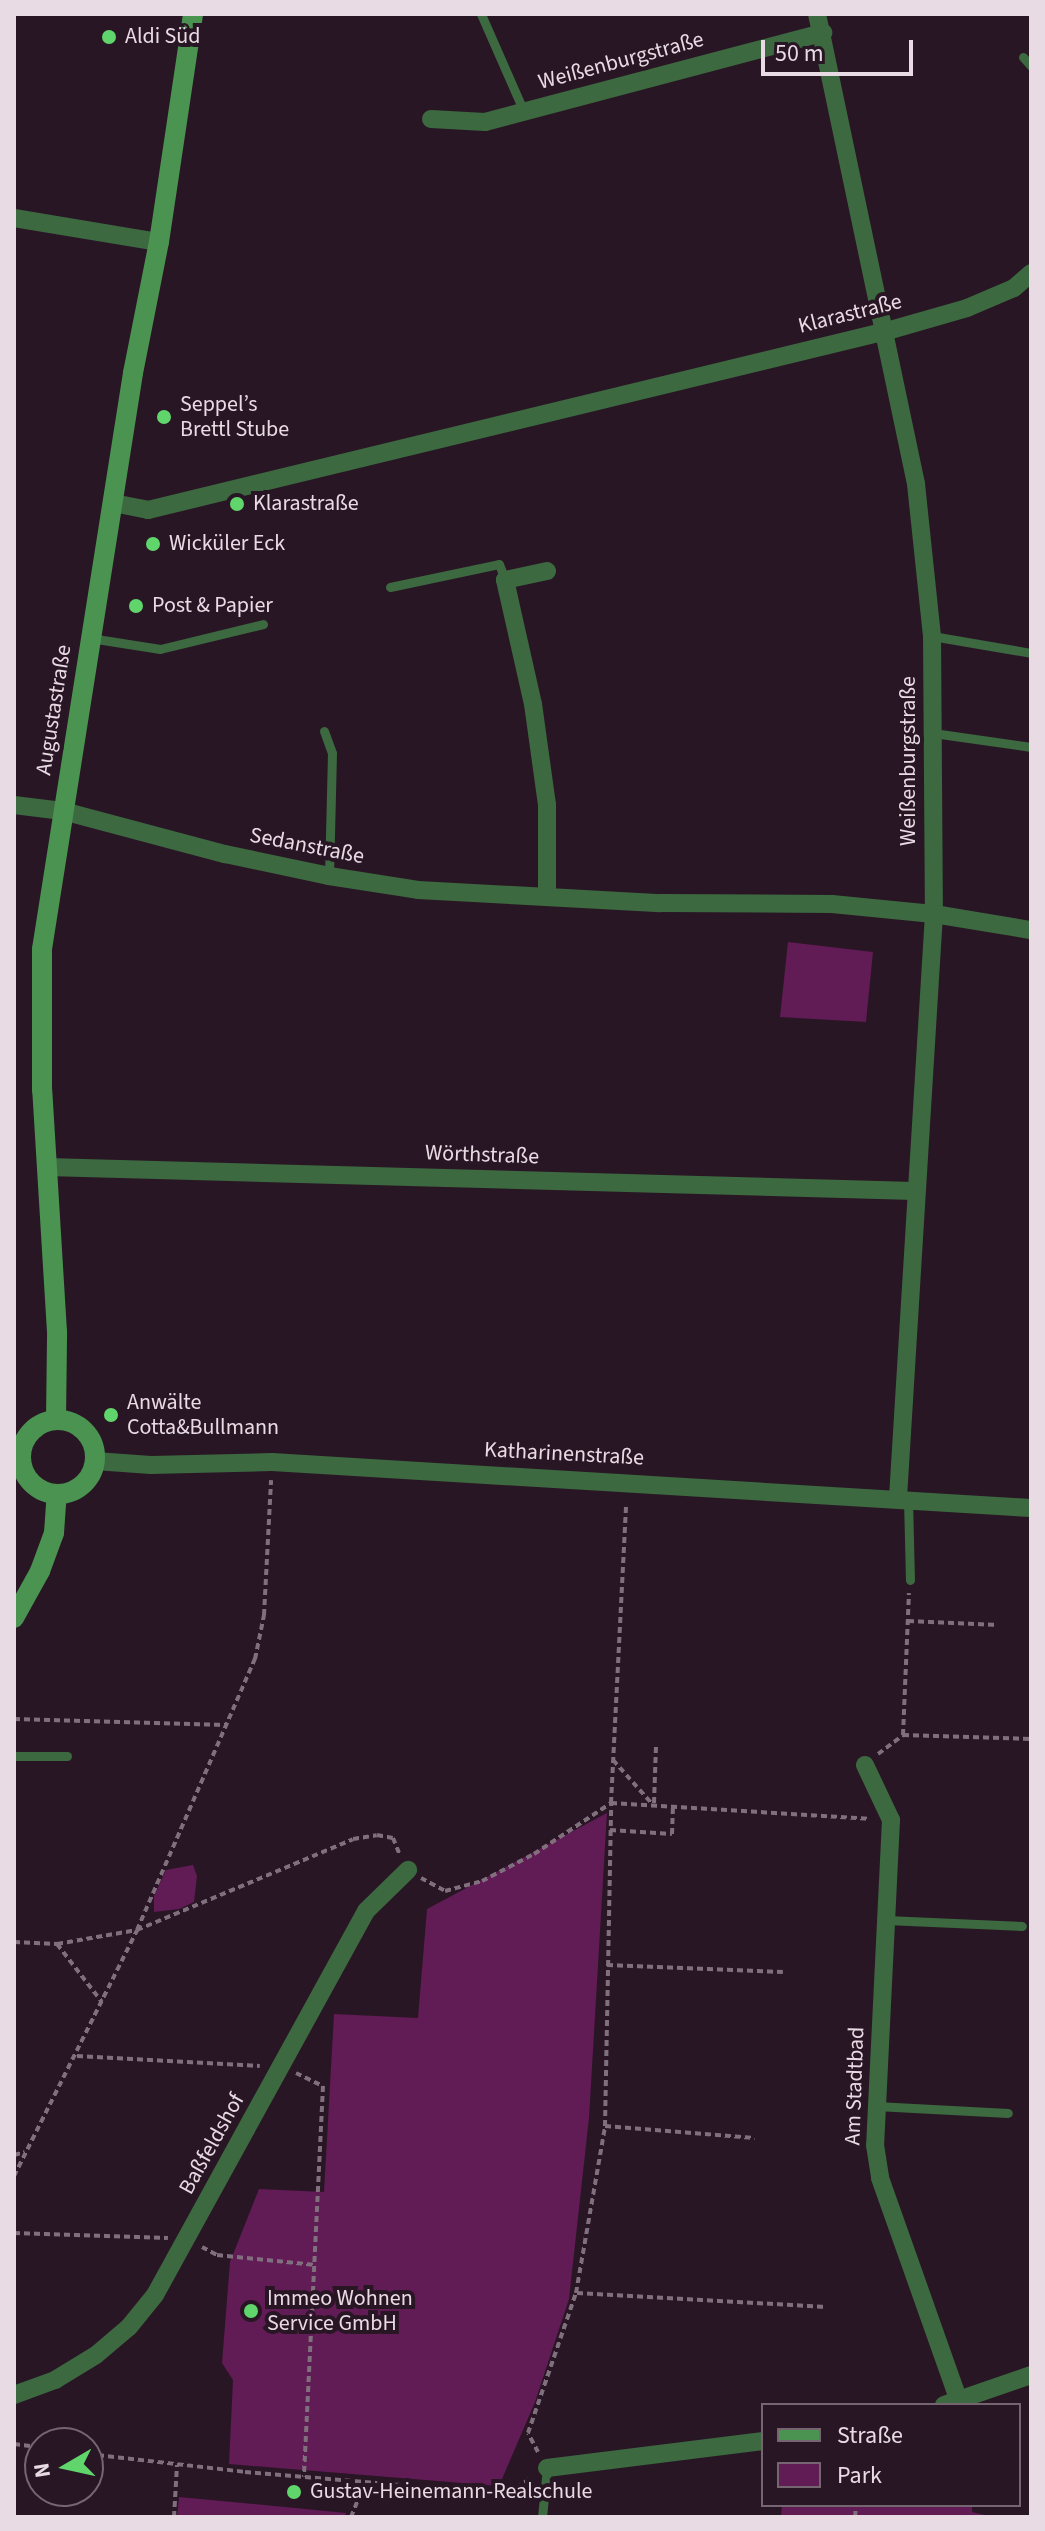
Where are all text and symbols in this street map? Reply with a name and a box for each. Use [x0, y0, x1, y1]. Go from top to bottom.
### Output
place label: Aldi Süd [125, 24, 201, 50]
scale bar [765, 24, 917, 74]
street label: Weißenburgstraße [536, 26, 706, 96]
marker: Aldi Süd [100, 28, 118, 46]
text: 50 m [775, 36, 824, 71]
street label: Klarastraße [796, 288, 904, 340]
place label: Seppel’s Brettl Stube [180, 391, 289, 442]
marker: Seppel’s Brettl Stube [155, 408, 173, 426]
place label: Klarastraße [253, 491, 359, 517]
marker: Klarastraße [228, 495, 246, 513]
place label: Wicküler Eck [169, 531, 285, 557]
marker: Wicküler Eck [144, 535, 162, 553]
place label: Post & Papier [152, 593, 273, 619]
marker: Post & Papier [127, 597, 145, 615]
street label: Augustastraße [31, 643, 77, 777]
street label: Weißenburgstraße [896, 676, 922, 846]
street label: Sedanstraße [248, 822, 366, 870]
street label: Wörthstraße [424, 1140, 540, 1170]
place label: Anwälte Cotta&Bullmann [127, 1389, 279, 1440]
marker: Anwälte Cotta&Bullmann [102, 1406, 120, 1424]
street label: Katharinenstraße [483, 1437, 645, 1471]
street label: Am Stadtbad [840, 2026, 870, 2146]
street label: Baßfeldshof [174, 2089, 250, 2199]
place label: Immeo Wohnen Service GmbH [267, 2285, 413, 2336]
marker: Immeo Wohnen Service GmbH [242, 2302, 260, 2320]
legend [761, 2403, 1021, 2507]
text: Straße [837, 2418, 903, 2453]
north arrow [24, 2427, 104, 2507]
text: Park [837, 2458, 882, 2493]
text: N [25, 2461, 59, 2480]
place label: Gustav-Heinemann-Realschule [310, 2479, 592, 2505]
marker: Gustav-Heinemann-Realschule [285, 2483, 303, 2501]

